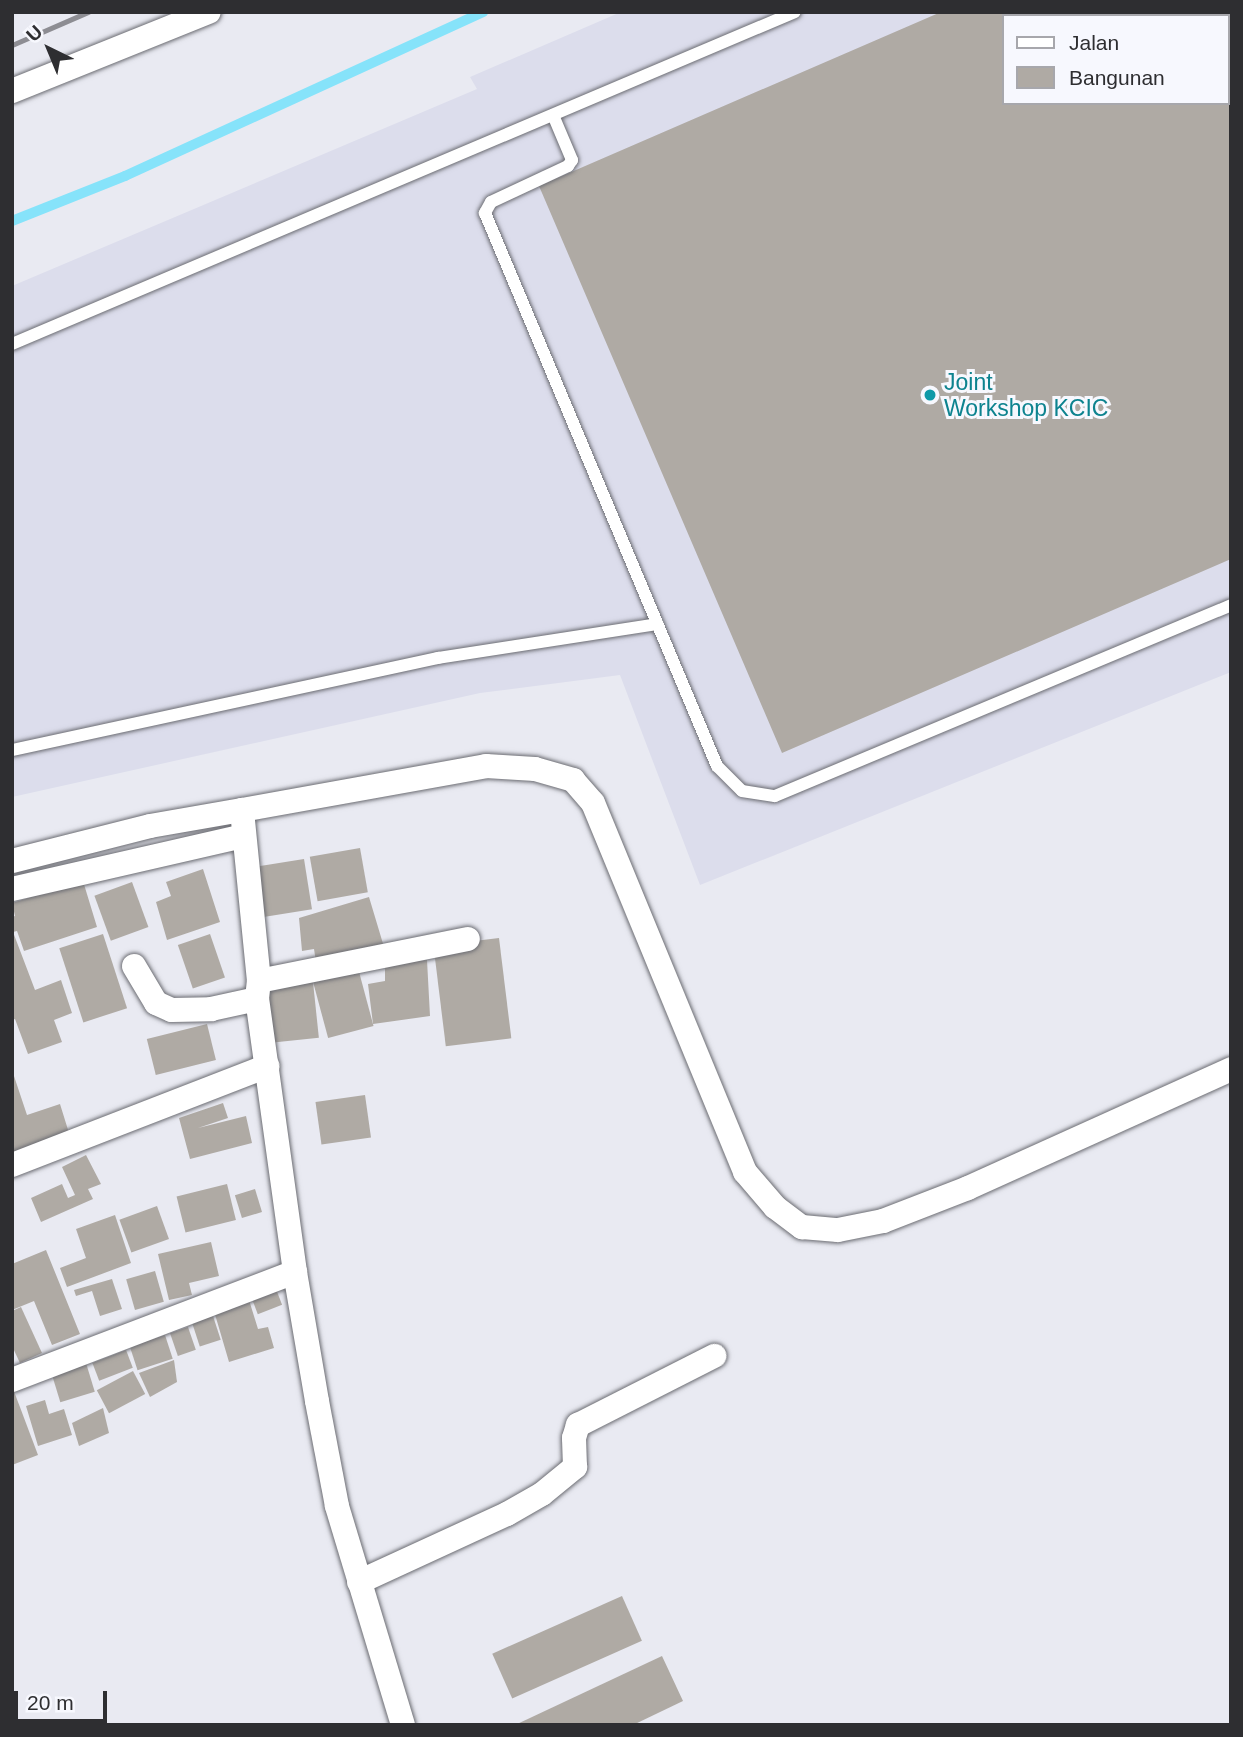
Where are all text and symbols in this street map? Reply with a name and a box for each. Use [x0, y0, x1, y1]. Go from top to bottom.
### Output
north arrow [14, 14, 84, 84]
legend [1002, 14, 1229, 105]
text: U [22, 21, 47, 46]
text: Jalan [1069, 31, 1119, 54]
text: Bangunan [1069, 66, 1165, 89]
place label: Joint Workshop KCIC [944, 368, 1108, 422]
marker: Joint Workshop KCIC [922, 387, 938, 403]
scale bar [18, 1678, 110, 1722]
text: 20 m [27, 1691, 74, 1714]

